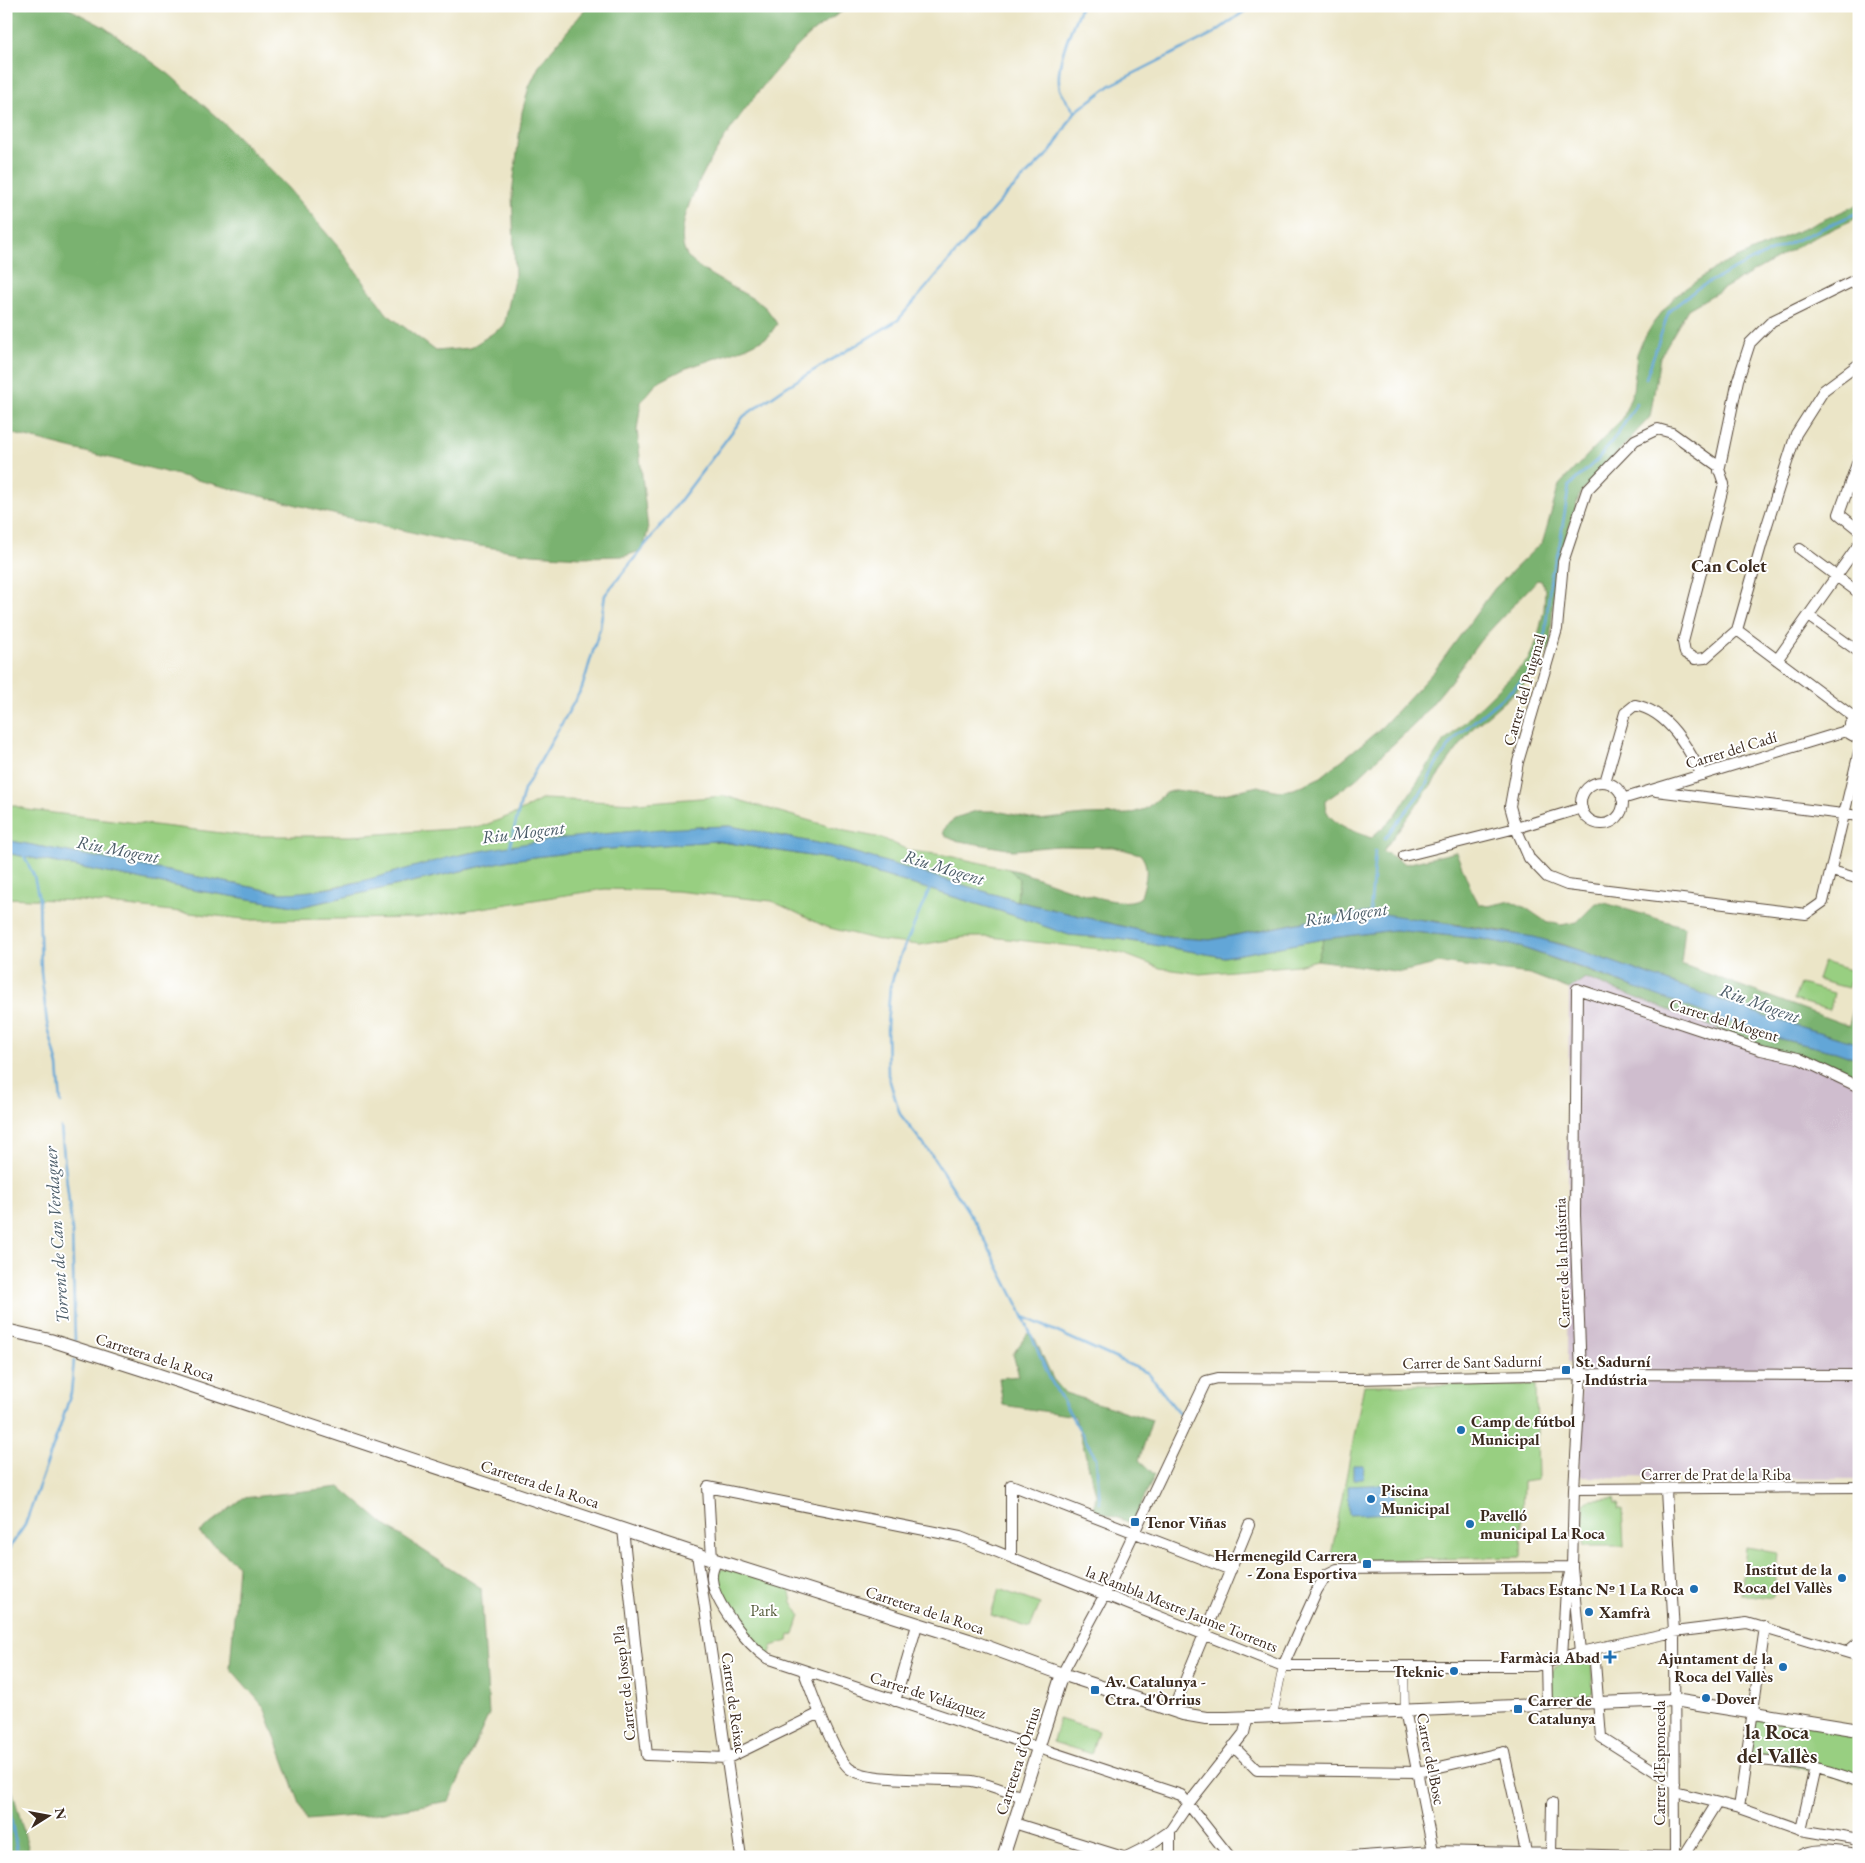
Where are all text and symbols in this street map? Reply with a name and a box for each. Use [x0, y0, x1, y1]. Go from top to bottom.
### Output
district label: Can Colet [1691, 554, 1767, 577]
street label: Carrer del Puigmal [1498, 631, 1550, 748]
street label: Carrer del Cadí [1683, 726, 1779, 774]
water label: Riu Mogent [480, 815, 567, 849]
water label: Riu Mogent [75, 830, 162, 869]
water label: Riu Mogent [900, 844, 988, 891]
water label: Riu Mogent [1303, 897, 1390, 932]
water label: Riu Mogent [1717, 978, 1804, 1029]
street label: Carrer del Mogent [1667, 993, 1781, 1047]
water label: Torrent de Can Verdaguer [38, 1144, 75, 1324]
street label: Carrer de la Indústria [1549, 1197, 1575, 1329]
street label: Carretera de la Roca [93, 1328, 218, 1386]
street label: Carrer de Sant Sadurní [1402, 1350, 1542, 1374]
place label: St. Sadurní - Indústria [1576, 1351, 1651, 1390]
marker: St. Sadurní - Indústria [1560, 1364, 1572, 1376]
place label: Camp de fútbol Municipal [1471, 1411, 1576, 1450]
marker: Camp de fútbol Municipal [1455, 1424, 1467, 1436]
street label: Carretera de la Roca [478, 1455, 603, 1513]
street label: Carrer de Prat de la Riba [1641, 1464, 1792, 1485]
place label: Piscina Municipal [1381, 1480, 1450, 1519]
marker: Piscina Municipal [1365, 1493, 1377, 1505]
place label: Pavelló municipal La Roca [1480, 1505, 1606, 1544]
place label: Tenor Viñas [1145, 1512, 1226, 1533]
marker: Tenor Viñas [1129, 1516, 1141, 1528]
marker: Pavelló municipal La Roca [1464, 1518, 1476, 1530]
place label: Hermenegild Carrera - Zona Esportiva [1214, 1545, 1358, 1584]
marker: Hermenegild Carrera - Zona Esportiva [1361, 1558, 1373, 1570]
place label: Institut de la Roca del Vallès [1733, 1559, 1833, 1598]
street label: la Rambla Mestre Jaume Torrents [1083, 1561, 1281, 1657]
marker: Institut de la Roca del Vallès [1836, 1572, 1848, 1584]
place label: Tabacs Estanc Nº 1 La Roca [1500, 1579, 1685, 1600]
street label: Carretera de la Roca [863, 1581, 988, 1639]
marker: Tabacs Estanc Nº 1 La Roca [1688, 1583, 1700, 1595]
park label: Park [750, 1600, 778, 1621]
place label: Xamfrà [1598, 1602, 1651, 1623]
marker: Xamfrà [1583, 1606, 1595, 1618]
street label: Carrer de Josep Pla [607, 1624, 641, 1742]
place label: Farmàcia Abad [1500, 1647, 1600, 1668]
place label: Ajuntament de la Roca del Vallès [1657, 1648, 1774, 1687]
street label: Carrer de Reixac [717, 1651, 751, 1755]
marker: Farmàcia Abad [1604, 1651, 1616, 1663]
place label: Tteknic [1393, 1661, 1444, 1682]
marker: Ajuntament de la Roca del Vallès [1777, 1661, 1789, 1673]
marker: Tteknic [1448, 1665, 1460, 1677]
street label: Carrer de Velázquez [867, 1666, 989, 1724]
place label: Av. Catalunya - Ctra. d'Òrrius [1104, 1671, 1206, 1710]
marker: Av. Catalunya - Ctra. d'Òrrius [1089, 1684, 1101, 1696]
place label: Dover [1716, 1688, 1757, 1709]
place label: Carrer de Catalunya [1528, 1690, 1596, 1729]
marker: Dover [1700, 1692, 1712, 1704]
street label: Carrer d'Espronceda [1649, 1700, 1670, 1826]
marker: Carrer de Catalunya [1512, 1703, 1524, 1715]
street label: Carretera d'Òrrius [991, 1704, 1045, 1818]
street label: Carrer del Bosc [1412, 1711, 1450, 1807]
district label: la Roca del Vallès [1737, 1718, 1817, 1769]
north arrow [22, 1790, 72, 1840]
text: N [51, 1806, 71, 1821]

